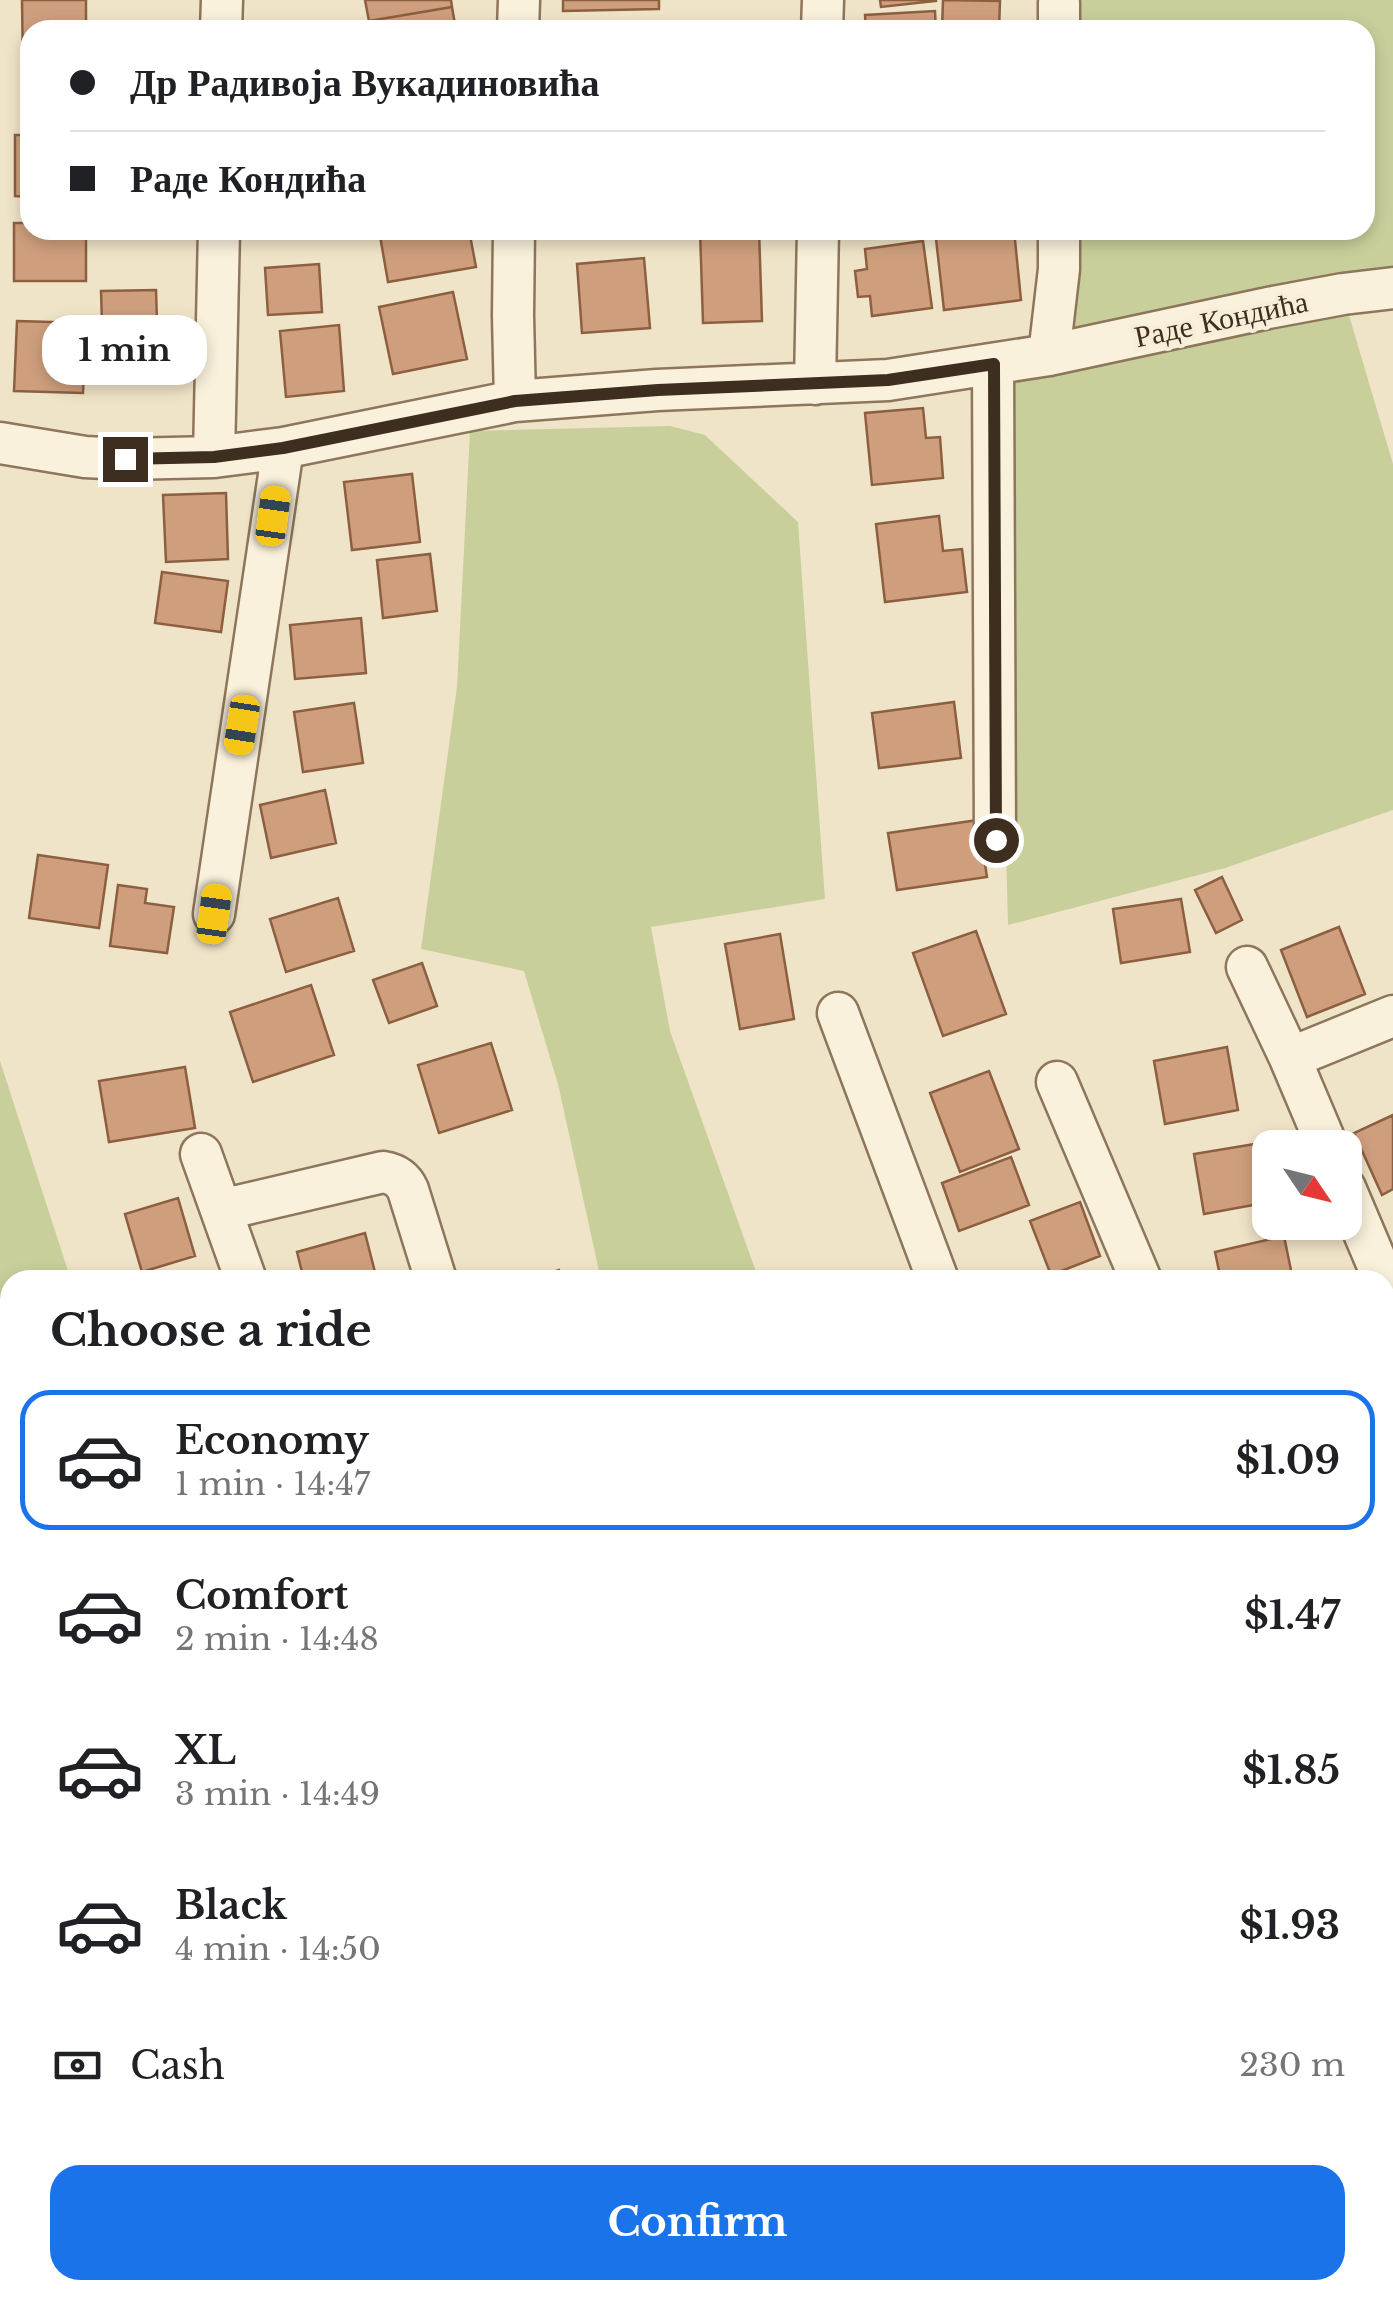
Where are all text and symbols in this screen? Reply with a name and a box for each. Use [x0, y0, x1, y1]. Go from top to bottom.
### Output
text: Др Радивоја Вукадиновића [130, 59, 600, 106]
text: Раде Кондића [130, 155, 366, 202]
street label: Раде Кондића [1131, 283, 1311, 355]
callout: 1 min [42, 314, 208, 384]
text: 1 min [78, 330, 171, 370]
route end [103, 437, 148, 482]
car [254, 484, 292, 548]
car [222, 693, 262, 757]
route start [974, 818, 1019, 863]
car [195, 882, 233, 946]
north arrow [1252, 1130, 1362, 1240]
map controls [1252, 1130, 1362, 1240]
text: Choose a ride [50, 1302, 372, 1358]
icon: car [55, 1415, 145, 1505]
text: Economy [175, 1417, 369, 1464]
text: $1.09 [1236, 1437, 1340, 1484]
text: 1 min · 14:47 [175, 1464, 370, 1504]
icon: car [55, 1570, 145, 1660]
text: Comfort [175, 1572, 348, 1619]
text: $1.47 [1244, 1592, 1340, 1639]
text: 2 min · 14:48 [175, 1619, 379, 1659]
icon: car [55, 1725, 145, 1815]
text: XL [175, 1727, 236, 1774]
text: $1.85 [1242, 1747, 1340, 1794]
text: 3 min · 14:49 [175, 1774, 380, 1814]
icon: car [55, 1880, 145, 1970]
text: Black [175, 1882, 287, 1929]
text: $1.93 [1239, 1902, 1340, 1949]
text: 4 min · 14:50 [175, 1929, 381, 1969]
icon: cash [50, 2038, 105, 2093]
text: Cash [130, 2042, 225, 2089]
text: 230 m [1239, 2045, 1345, 2085]
button: Confirm [50, 2165, 1345, 2280]

